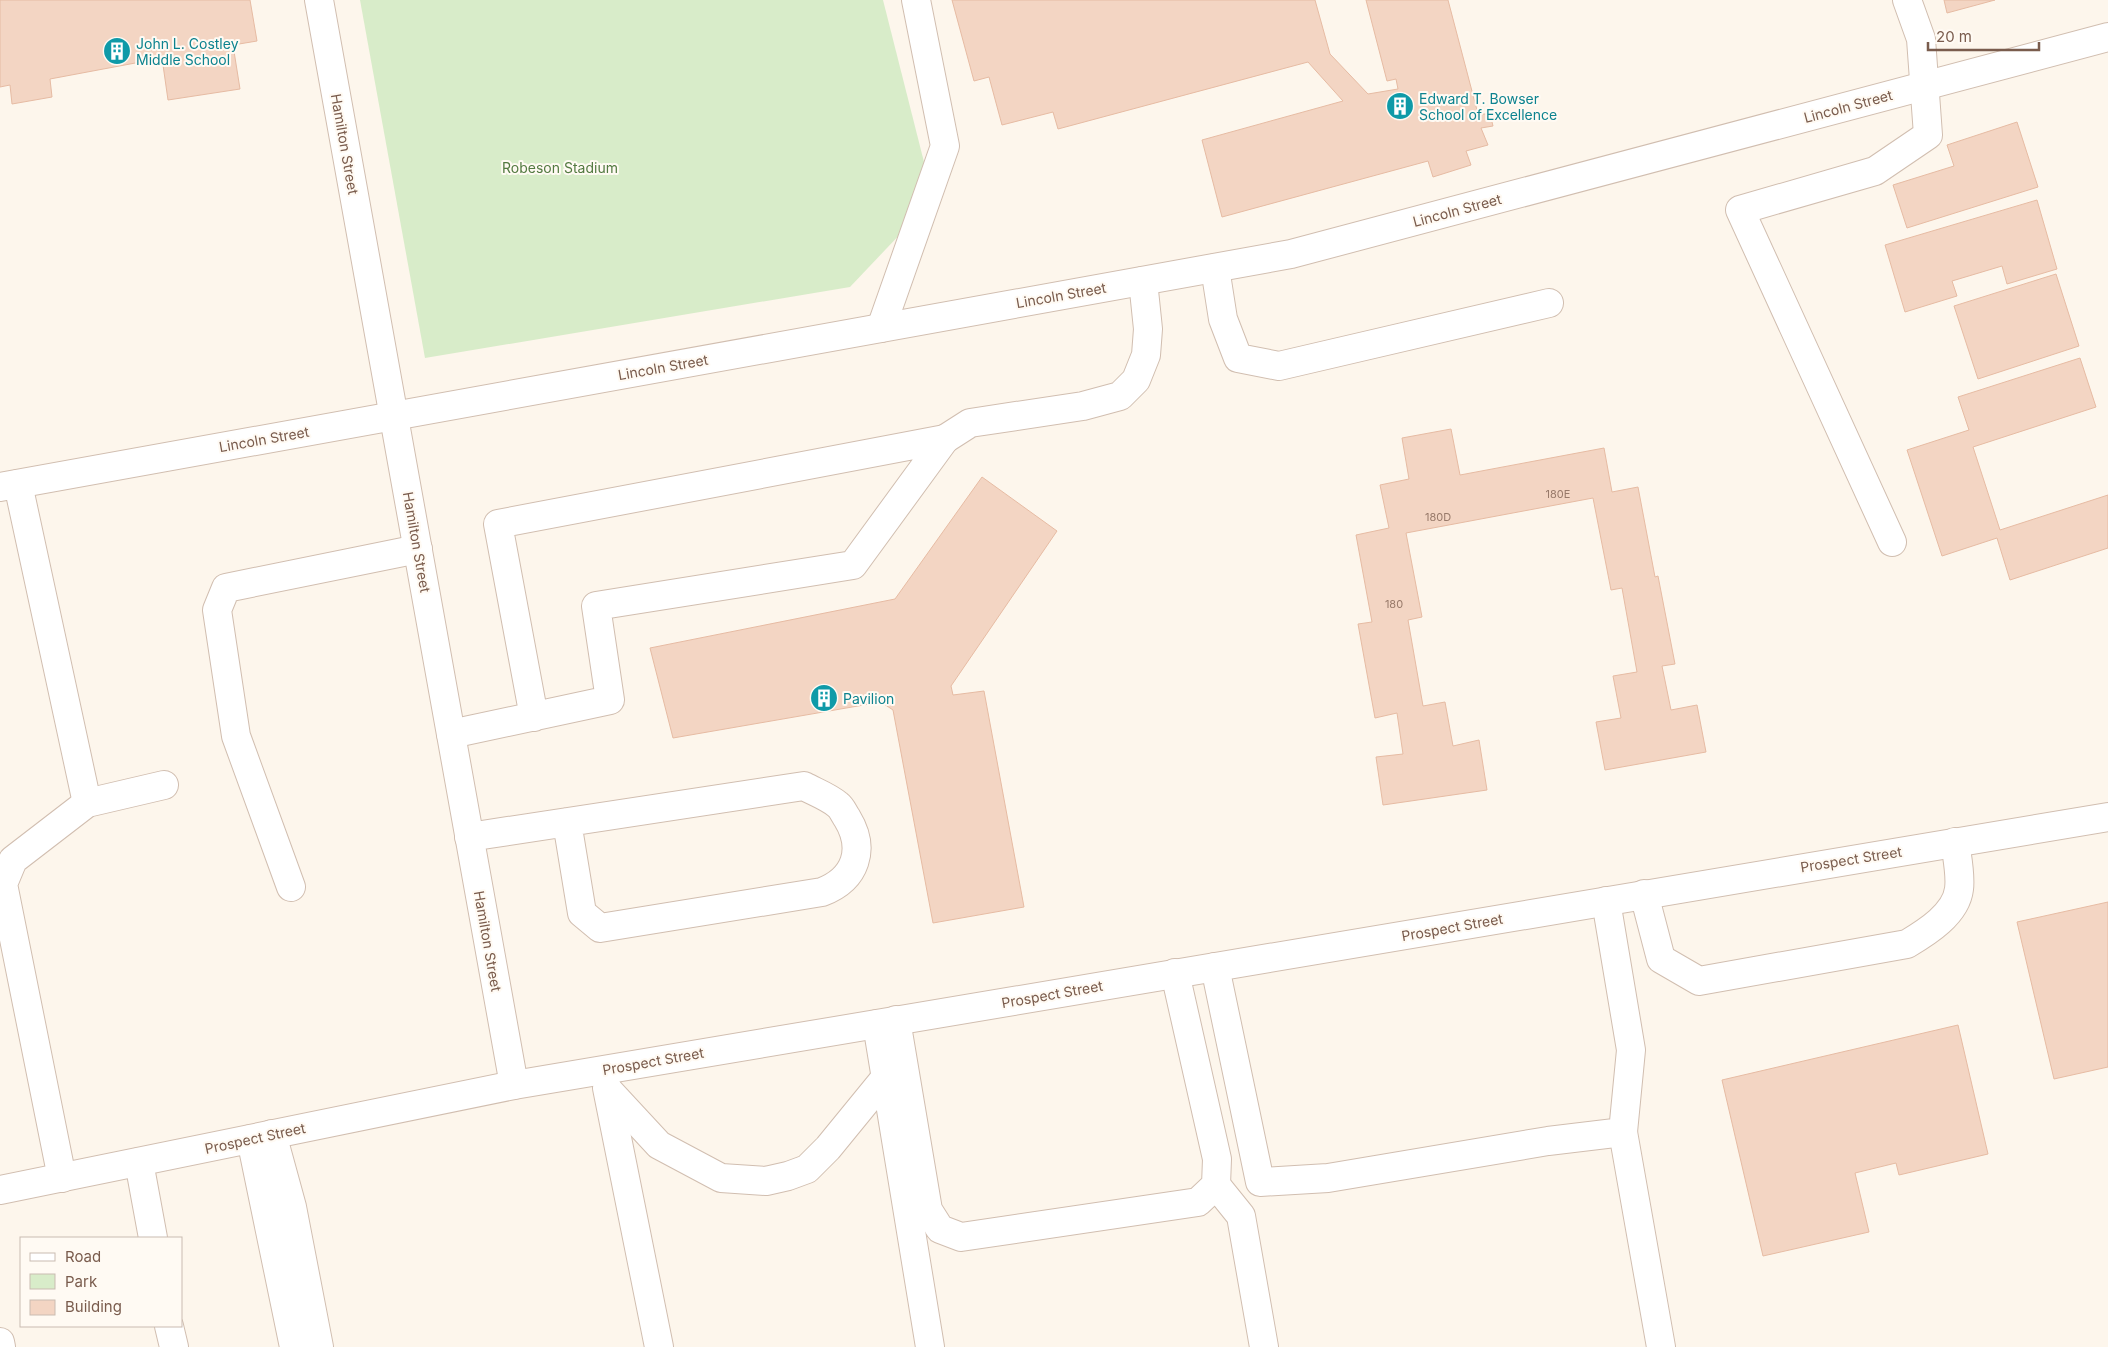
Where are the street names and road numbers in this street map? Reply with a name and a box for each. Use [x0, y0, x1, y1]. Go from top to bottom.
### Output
street label: Lincoln Street [1802, 86, 1895, 126]
street label: Hamilton Street [328, 92, 362, 196]
street label: Lincoln Street [1411, 190, 1504, 230]
street label: Lincoln Street [1015, 279, 1108, 311]
street label: Lincoln Street [617, 351, 710, 383]
street label: Lincoln Street [218, 423, 311, 455]
street label: Hamilton Street [400, 490, 434, 594]
street label: Prospect Street [1799, 843, 1903, 875]
street label: Hamilton Street [471, 889, 505, 993]
street label: Prospect Street [1400, 910, 1504, 944]
street label: Prospect Street [1000, 977, 1104, 1011]
street label: Prospect Street [601, 1044, 705, 1078]
street label: Prospect Street [203, 1119, 307, 1157]

